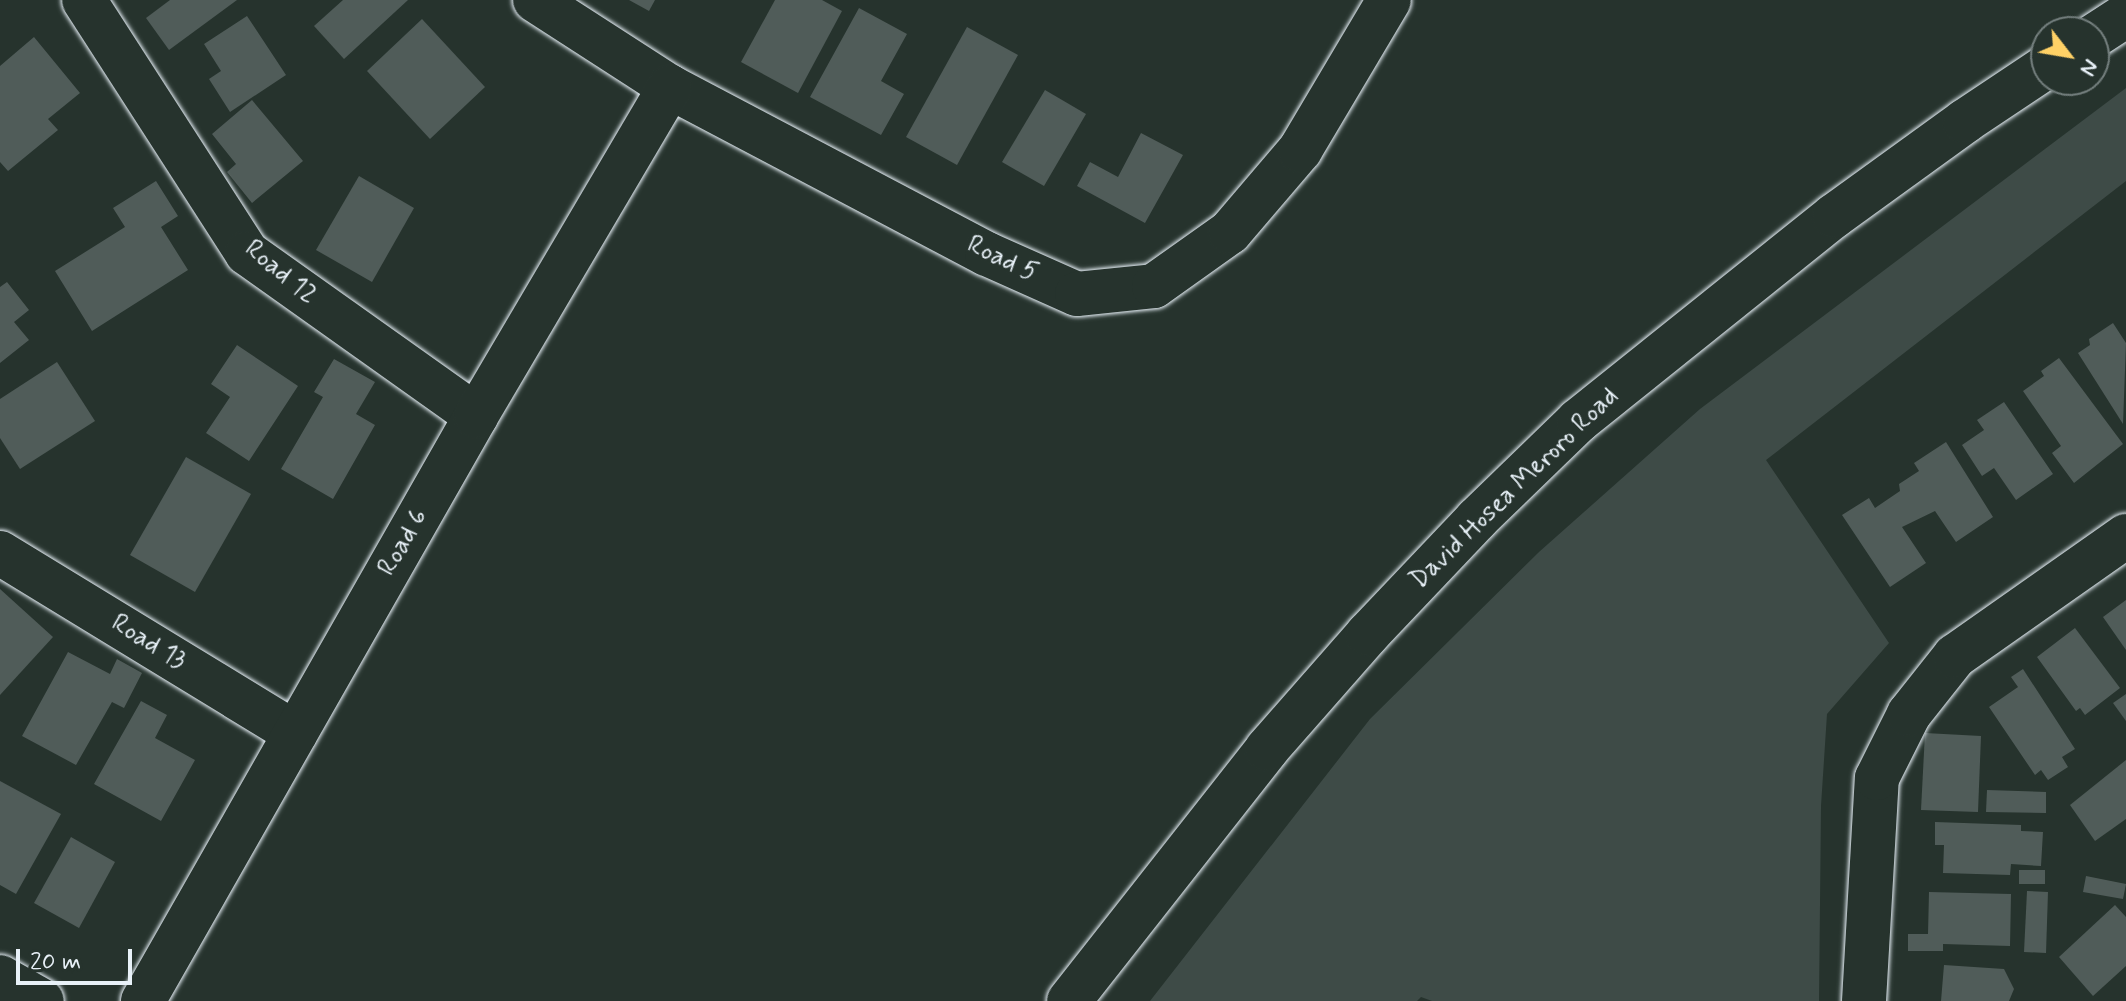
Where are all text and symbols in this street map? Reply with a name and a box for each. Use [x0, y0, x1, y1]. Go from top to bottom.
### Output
north arrow [2030, 16, 2110, 96]
text: N [2073, 54, 2105, 81]
street label: Road 5 [962, 230, 1042, 290]
street label: Road 12 [237, 234, 323, 312]
street label: David Hosea Meroro Road [1403, 380, 1627, 598]
street label: Road 6 [372, 504, 436, 582]
street label: Road 13 [105, 609, 191, 677]
scale bar [20, 933, 136, 983]
text: 20 m [30, 947, 81, 978]

